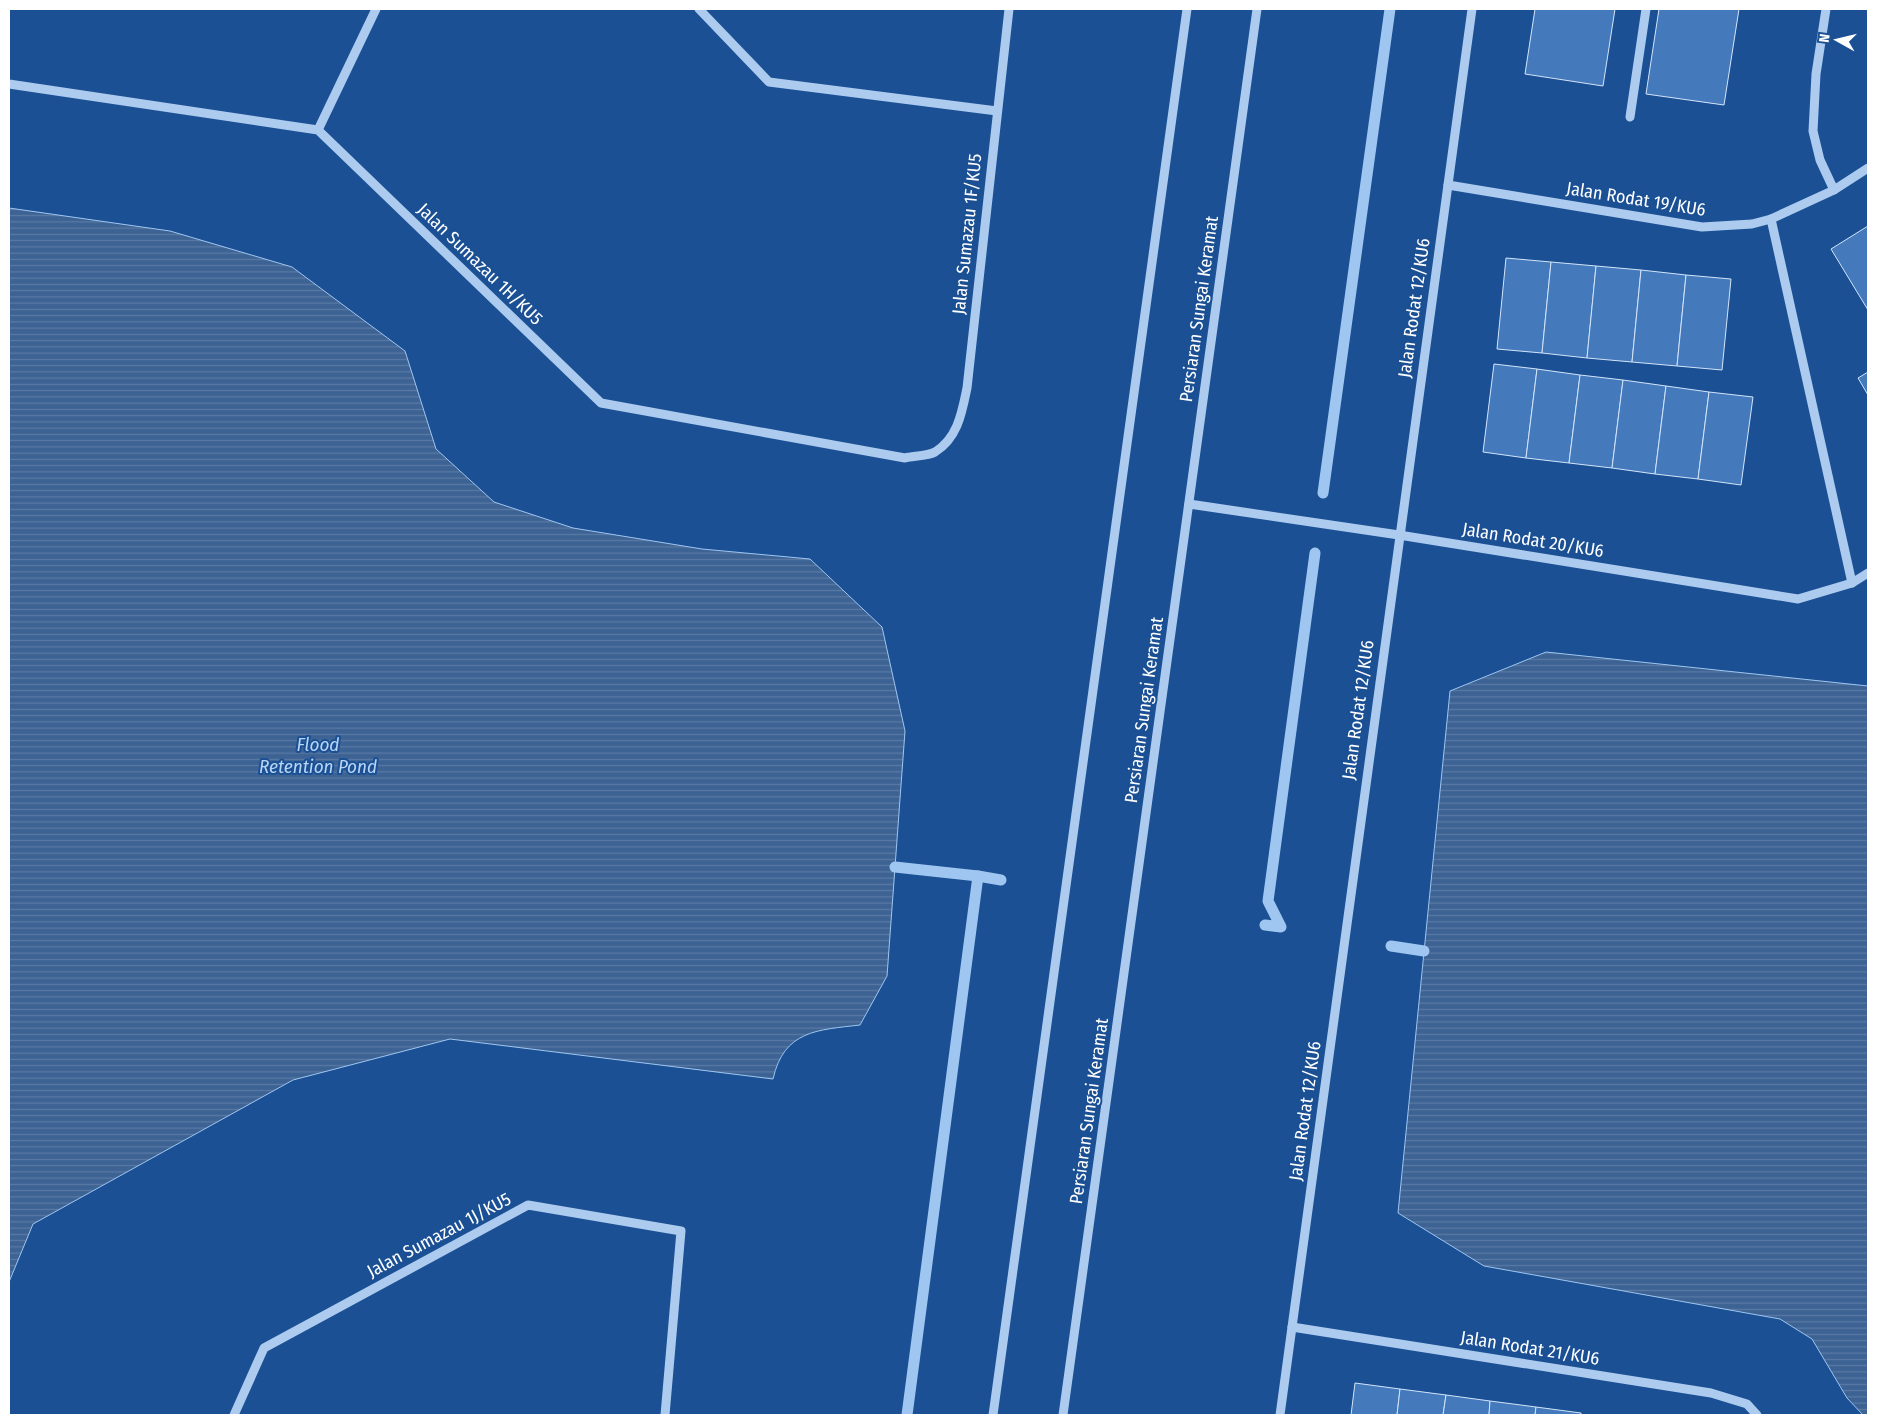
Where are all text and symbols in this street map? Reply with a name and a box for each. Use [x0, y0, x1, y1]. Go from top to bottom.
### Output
north arrow [1812, 15, 1862, 65]
text: N [1816, 33, 1834, 44]
street label: Jalan Sumazau 1F/KU5 [948, 152, 986, 316]
street label: Jalan Rodat 19/KU6 [1565, 177, 1707, 221]
street label: Jalan Sumazau 1H/KU5 [413, 199, 547, 329]
street label: Persiaran Sungai Keramat [1175, 214, 1223, 404]
street label: Jalan Rodat 12/KU6 [1393, 237, 1435, 379]
street label: Jalan Rodat 20/KU6 [1461, 518, 1605, 562]
street label: Persiaran Sungai Keramat [1120, 615, 1168, 805]
street label: Jalan Rodat 12/KU6 [1337, 639, 1379, 781]
water label: Flood Retention Pond [259, 733, 377, 778]
street label: Persiaran Sungai Keramat [1065, 1016, 1113, 1206]
street label: Jalan Rodat 12/KU6 [1284, 1040, 1326, 1182]
street label: Jalan Sumazau 1J/KU5 [363, 1188, 515, 1282]
street label: Jalan Rodat 21/KU6 [1459, 1326, 1601, 1370]

